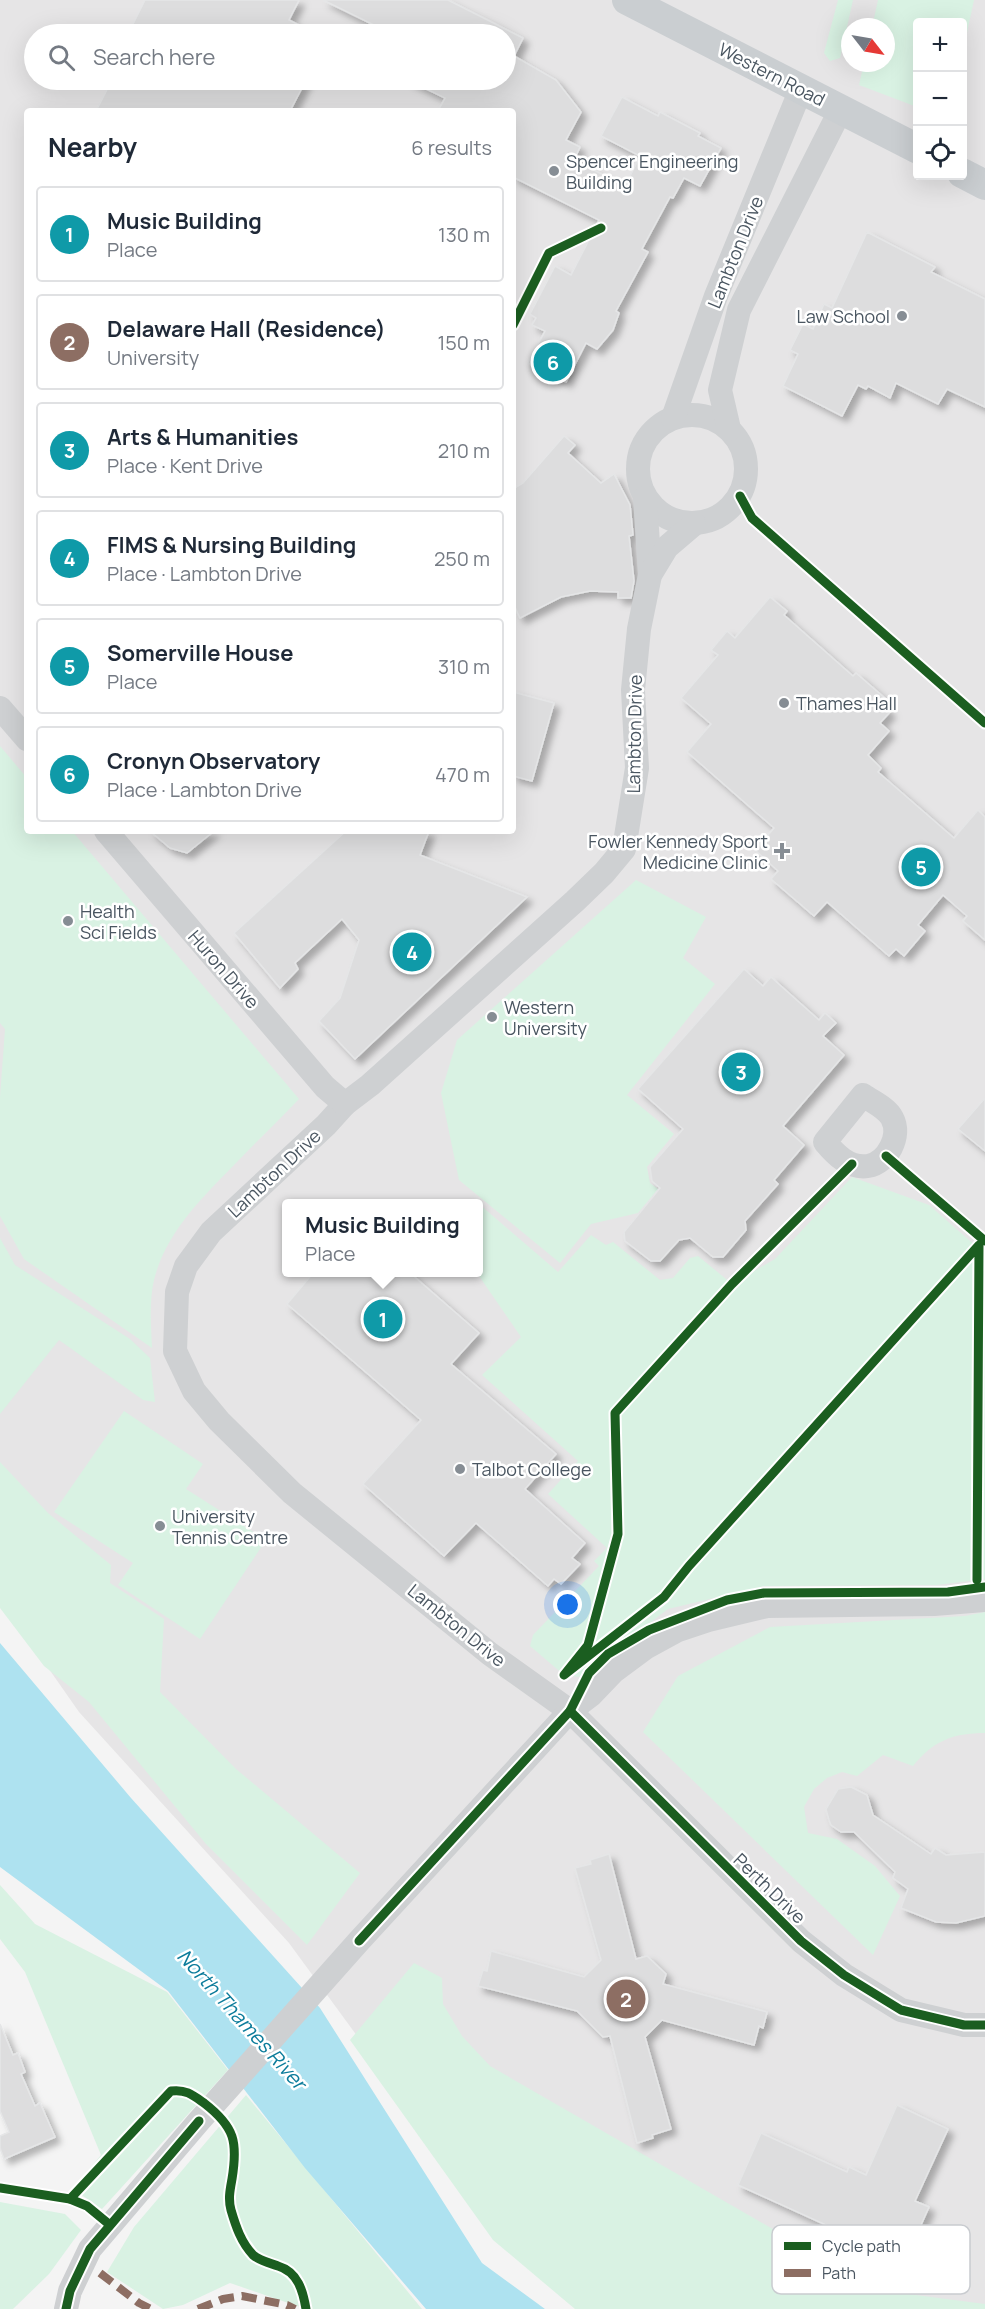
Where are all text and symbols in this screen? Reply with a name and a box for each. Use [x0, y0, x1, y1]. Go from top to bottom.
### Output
north arrow [841, 18, 895, 72]
map controls [913, 18, 967, 180]
button: + [913, 18, 967, 72]
search box [24, 24, 516, 90]
street label: Western Road [715, 37, 829, 111]
icon: search [45, 41, 78, 74]
text: Search here [93, 42, 215, 72]
button: − [913, 72, 967, 126]
button: locate [913, 126, 967, 180]
text: Nearby [48, 129, 137, 165]
text: 6 results [411, 134, 492, 161]
place label: Spencer Engineering Building [566, 149, 738, 194]
marker: Spencer Engineering Building [547, 164, 561, 178]
street label: Lambton Drive [702, 192, 768, 312]
text: Music Building [107, 206, 262, 236]
text: 1 [65, 221, 74, 248]
text: 130 m [438, 221, 490, 248]
text: Place [107, 236, 157, 263]
place label: Law School [797, 304, 890, 328]
marker: Law School [895, 309, 909, 323]
text: Delaware Hall (Residence) [107, 314, 386, 344]
text: 2 [64, 329, 75, 356]
text: 150 m [437, 329, 490, 356]
pin: 6 [534, 340, 572, 385]
text: University [107, 344, 199, 371]
text: Arts & Humanities [107, 422, 298, 452]
text: 3 [64, 437, 75, 464]
text: 210 m [438, 437, 490, 464]
text: Place · Kent Drive [107, 452, 263, 479]
text: FIMS & Nursing Building [107, 530, 356, 560]
text: 4 [63, 545, 76, 572]
text: 250 m [434, 545, 490, 572]
text: Place · Lambton Drive [107, 560, 302, 587]
text: Somerville House [107, 638, 293, 668]
text: 5 [64, 653, 75, 680]
text: 310 m [438, 653, 490, 680]
text: Place [107, 668, 157, 695]
street label: Lambton Drive [621, 674, 647, 794]
place label: Thames Hall [796, 691, 897, 715]
marker: Thames Hall [777, 696, 791, 710]
text: Cronyn Observatory [107, 746, 320, 776]
text: 6 [63, 761, 76, 788]
text: 470 m [435, 761, 490, 788]
text: Place · Lambton Drive [107, 776, 302, 803]
place label: Fowler Kennedy Sport Medicine Clinic [588, 829, 768, 874]
marker: Fowler Kennedy Sport Medicine Clinic [773, 842, 791, 860]
pin: 5 [902, 844, 940, 890]
place label: Health Sci Fields [80, 899, 157, 944]
marker: Health Sci Fields [61, 914, 75, 928]
street label: Huron Drive [183, 925, 265, 1013]
pin: 4 [392, 930, 432, 974]
place label: Western University [504, 995, 588, 1040]
marker: Western University [485, 1010, 499, 1024]
pin: 3 [722, 1050, 760, 1094]
street label: Lambton Drive [222, 1124, 326, 1222]
popup [282, 1199, 483, 1277]
text: Music Building [305, 1210, 460, 1240]
text: Place [305, 1240, 355, 1267]
pin: 1 [364, 1296, 403, 1342]
place label: Talbot College [472, 1457, 591, 1481]
marker: Talbot College [453, 1462, 467, 1476]
place label: University Tennis Centre [172, 1504, 288, 1549]
marker: University Tennis Centre [153, 1519, 167, 1533]
street label: Lambton Drive [403, 1578, 511, 1672]
your location [553, 1590, 582, 1619]
street label: Perth Drive [729, 1848, 811, 1928]
water label: North Thames River [172, 1943, 314, 2097]
pin: 2 [606, 1976, 646, 2022]
legend [772, 2225, 970, 2294]
text: Cycle path [822, 2235, 901, 2257]
text: Path [822, 2262, 856, 2284]

